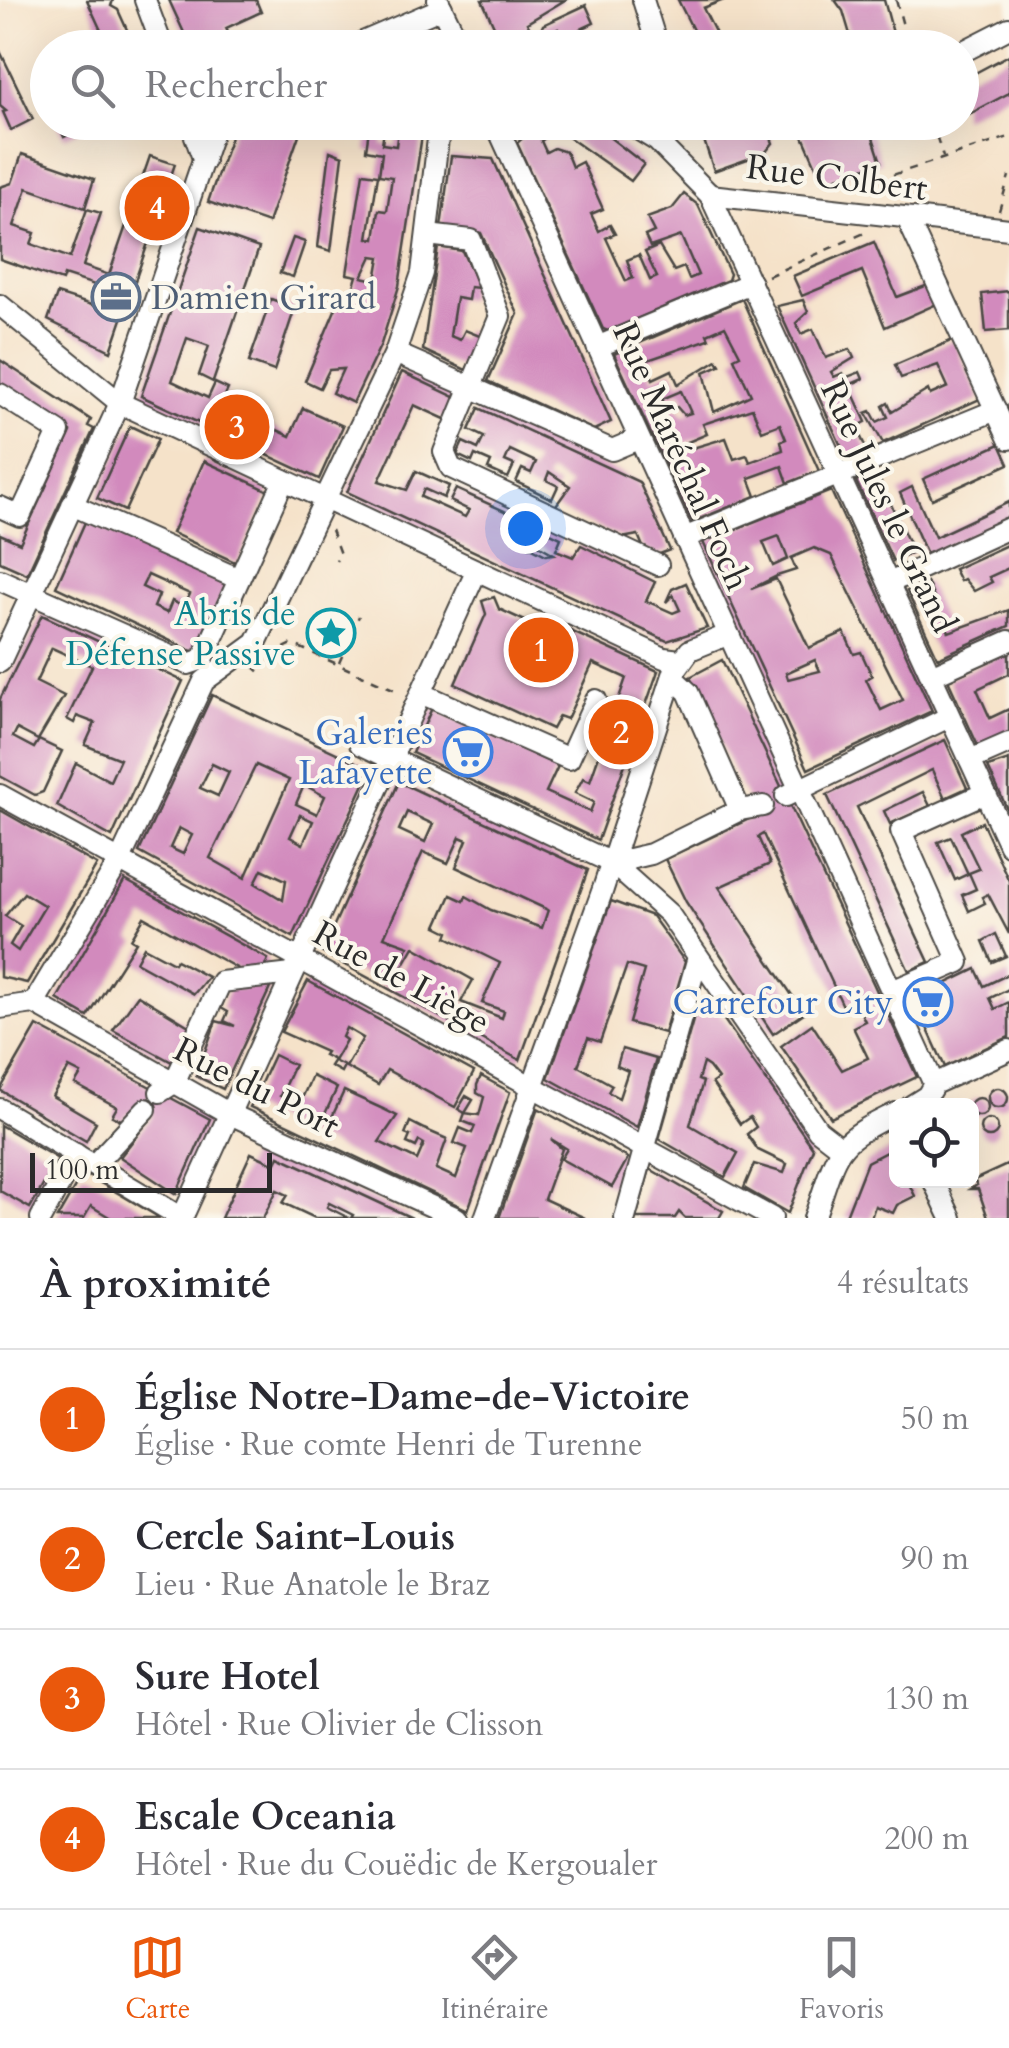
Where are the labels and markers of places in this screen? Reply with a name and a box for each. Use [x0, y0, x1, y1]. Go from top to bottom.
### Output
pin: 4 [124, 170, 190, 246]
office icon: Damien Girard [90, 271, 142, 323]
place label: Damien Girard [151, 274, 376, 322]
pin: 3 [204, 390, 270, 464]
place label: Abris de Défense Passive [66, 590, 296, 678]
place icon: Abris de Défense Passive [305, 607, 357, 659]
pin: 1 [508, 612, 574, 688]
pin: 2 [588, 694, 654, 770]
place label: Galeries Lafayette [299, 709, 433, 797]
supermarket icon: Galeries Lafayette [442, 726, 494, 778]
supermarket icon: Carrefour City [902, 976, 954, 1028]
place label: Carrefour City [673, 979, 893, 1027]

